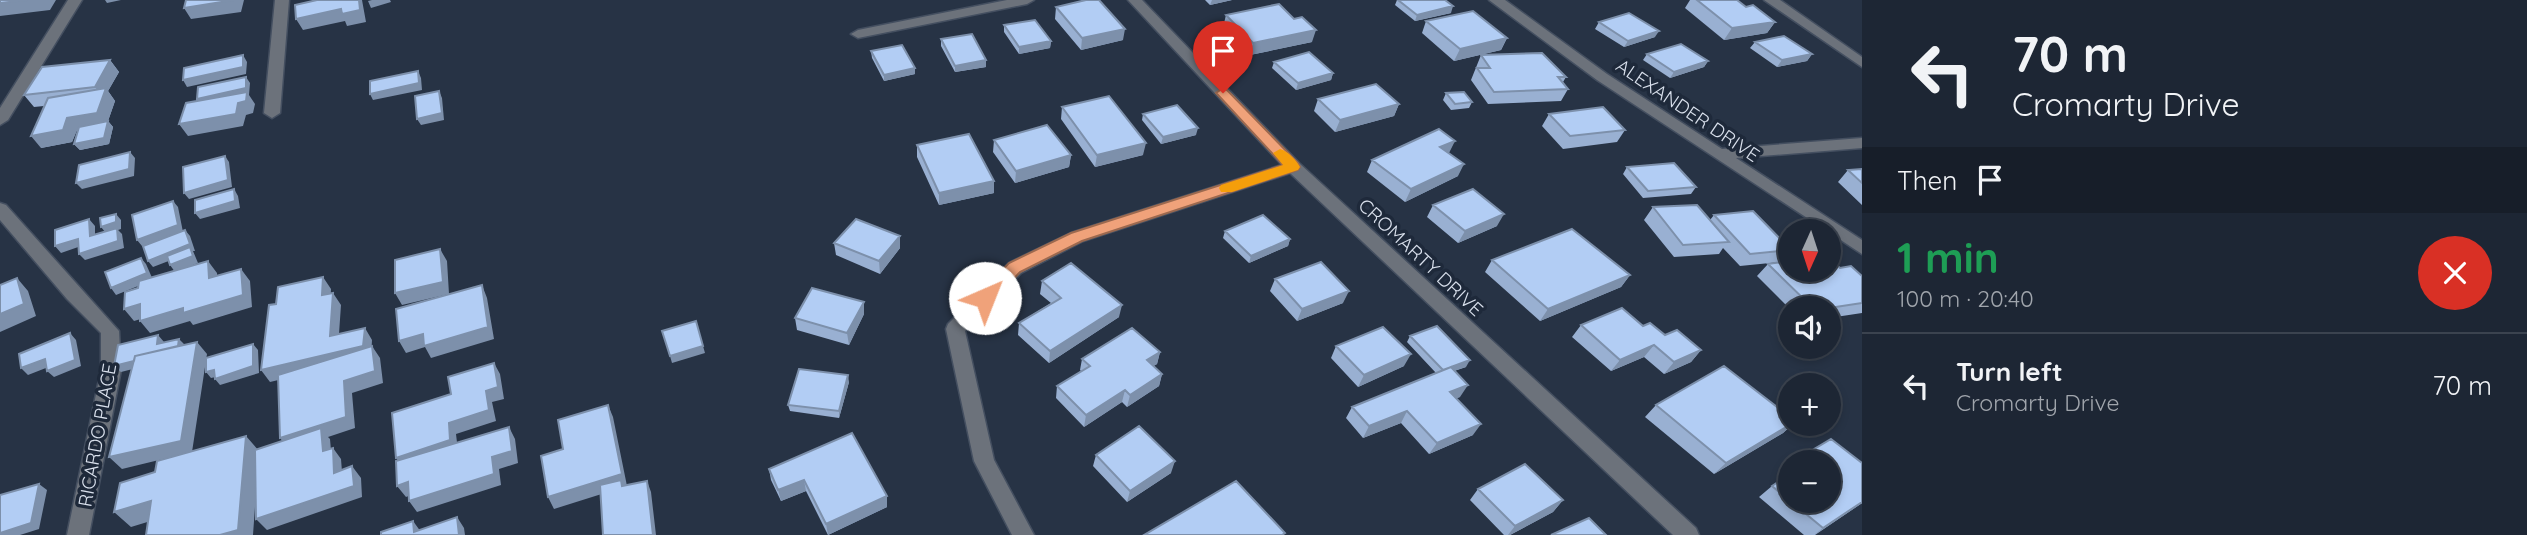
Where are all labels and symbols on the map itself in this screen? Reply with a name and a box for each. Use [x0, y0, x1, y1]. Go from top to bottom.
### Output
pin [1193, 21, 1253, 93]
street label: ALEXANDER DRIVE [1612, 53, 1764, 167]
street label: CROMARTY DRIVE [1354, 193, 1488, 321]
north arrow [1778, 219, 1841, 282]
position arrow [948, 261, 1022, 335]
street label: RICARDO PLACE [73, 361, 121, 509]

